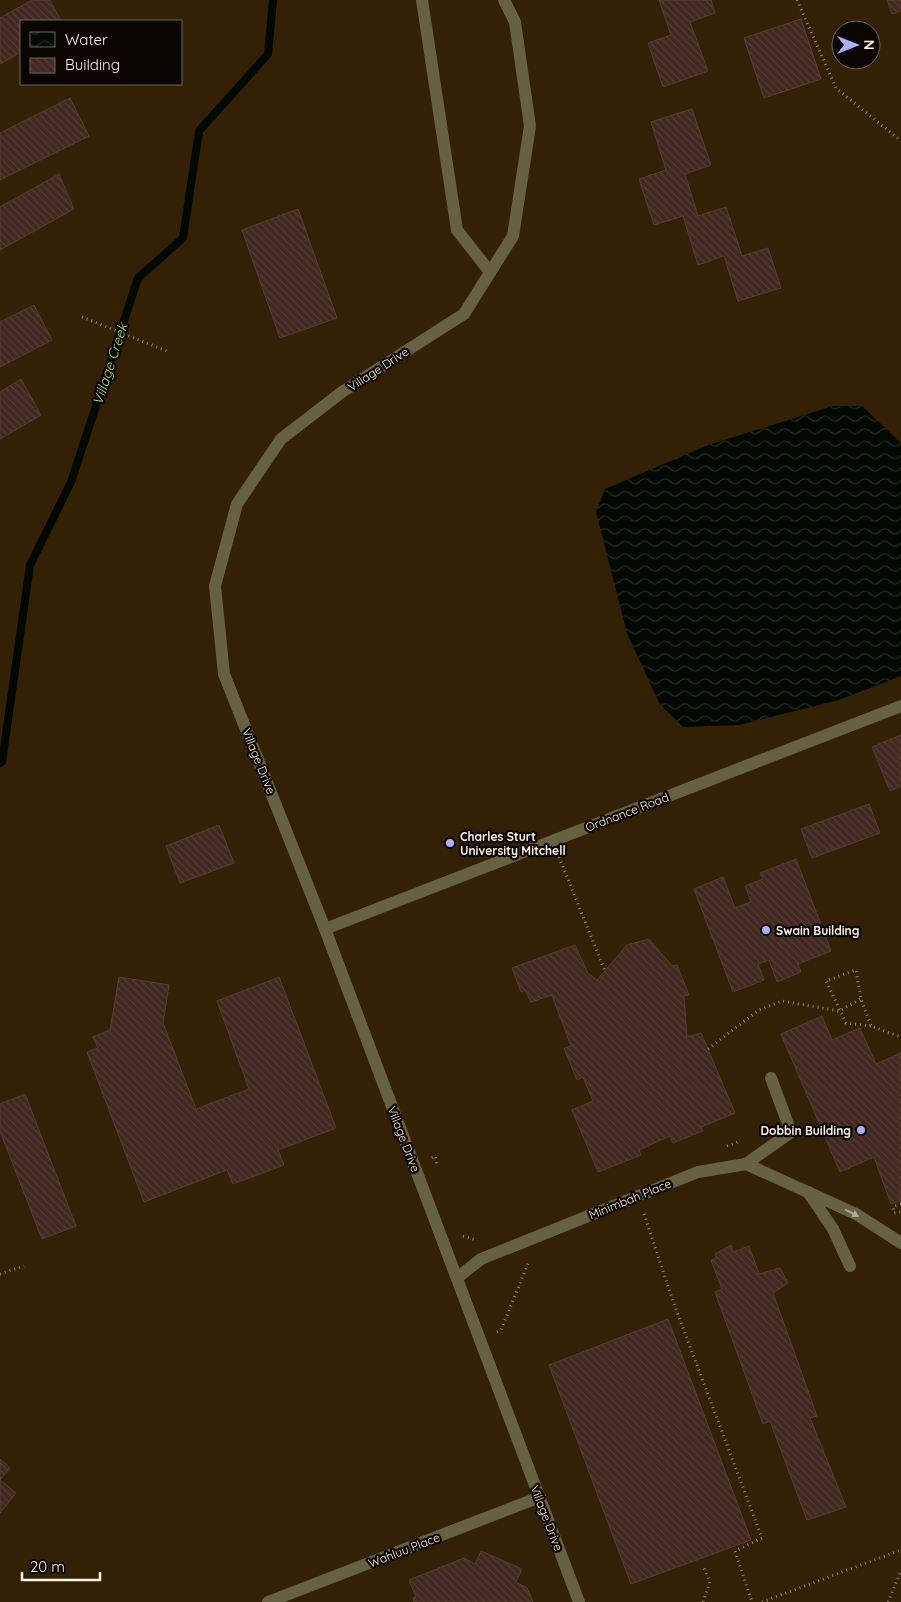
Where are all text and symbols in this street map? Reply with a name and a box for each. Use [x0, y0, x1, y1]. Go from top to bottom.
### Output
legend [20, 20, 182, 85]
north arrow [831, 20, 881, 70]
text: Water [65, 30, 108, 49]
text: N [860, 40, 878, 50]
text: Building [65, 55, 120, 74]
water label: Village Creek [88, 319, 132, 407]
street label: Village Drive [345, 344, 411, 394]
street label: Village Drive [239, 726, 279, 796]
street label: Ordnance Road [583, 789, 671, 835]
place label: Charles Sturt University Mitchell [460, 829, 566, 858]
marker: Charles Sturt University Mitchell [444, 837, 456, 849]
place label: Swain Building [776, 923, 859, 938]
marker: Swain Building [760, 924, 772, 936]
street label: Village Drive [385, 1104, 424, 1174]
place label: Dobbin Building [760, 1123, 851, 1138]
marker: Dobbin Building [855, 1124, 867, 1136]
street label: Minimbah Place [587, 1176, 674, 1222]
one-way arrow [845, 1209, 859, 1217]
street label: Village Drive [528, 1483, 567, 1553]
street label: Wahluu Place [366, 1529, 442, 1571]
scale bar [22, 1550, 100, 1582]
text: 20 m [30, 1557, 65, 1576]

